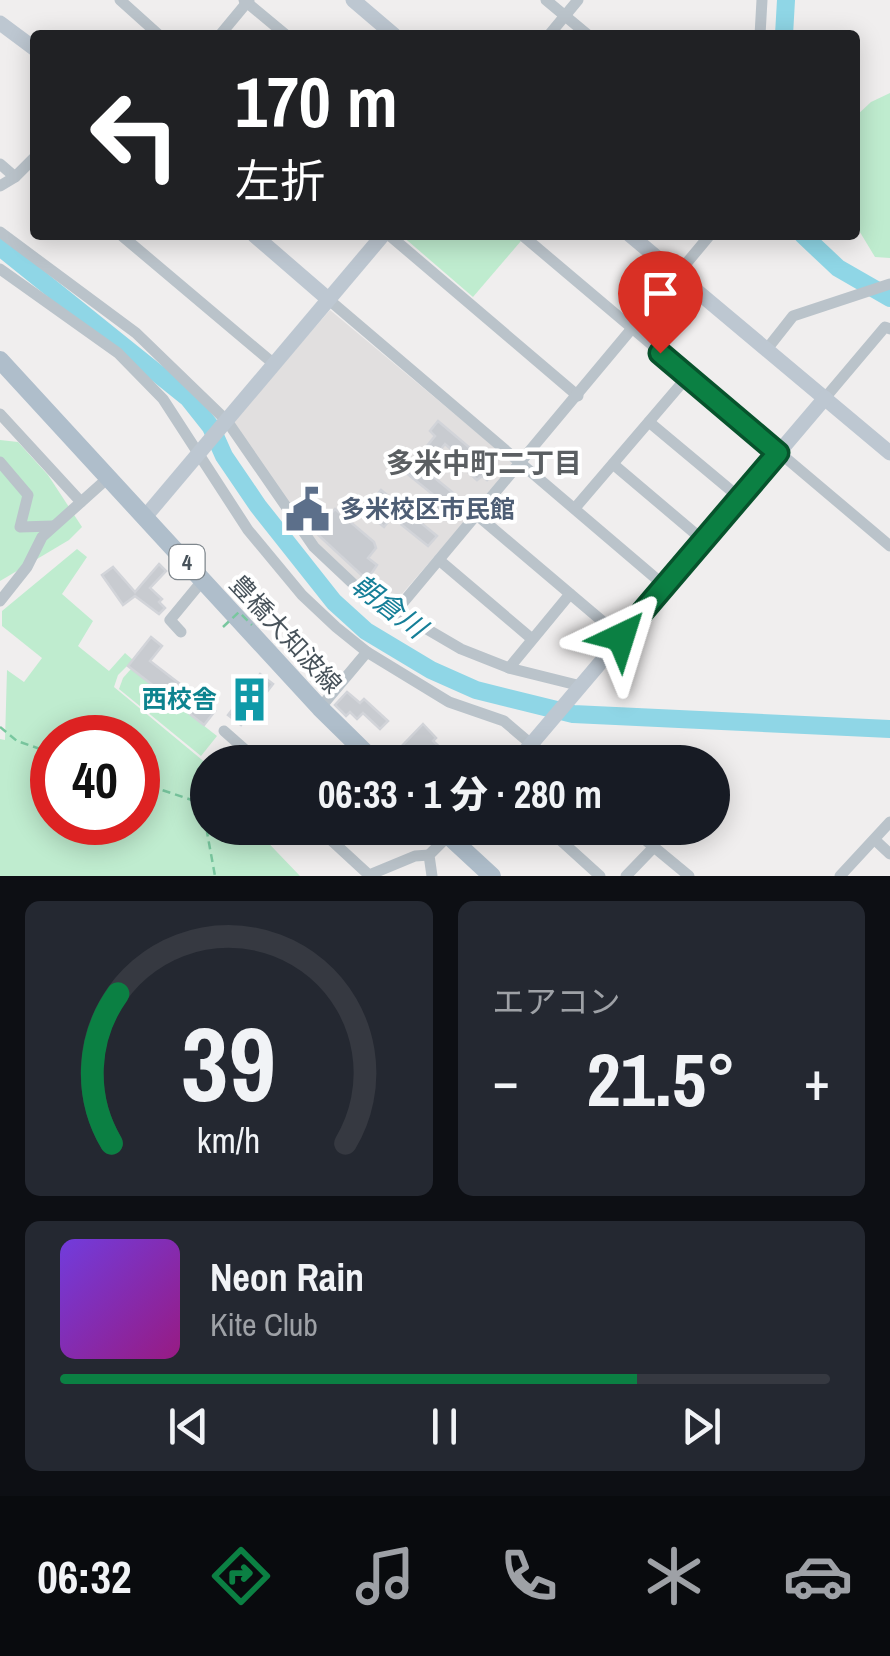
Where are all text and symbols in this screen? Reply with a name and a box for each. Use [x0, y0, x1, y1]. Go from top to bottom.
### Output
text: 170 m [235, 55, 398, 149]
icon: left [70, 70, 200, 200]
text: 左折 [235, 150, 325, 211]
pin [618, 251, 703, 354]
icon: arrive [633, 266, 688, 321]
district label: 多米中町二丁目 [386, 444, 582, 482]
public building icon: 多米校区市民館 [283, 485, 331, 533]
place label: 多米校区市民館 [340, 492, 515, 526]
road number: 4 [170, 545, 204, 579]
water label: 朝倉川 [344, 566, 436, 648]
street label: 豊橋大知波線 [222, 568, 350, 700]
position arrow [569, 585, 673, 689]
building icon: 西校舎 [226, 675, 274, 723]
place label: 西校舎 [142, 682, 217, 716]
speed limit sign: 40 [30, 715, 160, 845]
text: 06:33 · 1 分 · 280 m [318, 769, 602, 820]
text: エアコン [493, 980, 621, 1023]
text: 39 [181, 993, 276, 1133]
text: 21.5° [586, 1028, 736, 1129]
text: − [493, 1043, 519, 1117]
text: + [804, 1043, 830, 1117]
text: km/h [197, 1116, 261, 1164]
text: Neon Rain [210, 1252, 364, 1303]
text: Kite Club [210, 1303, 318, 1346]
icon: previous [161, 1399, 216, 1454]
icon: pause [417, 1399, 472, 1454]
icon: next [674, 1399, 729, 1454]
icon: directions [206, 1541, 276, 1611]
icon: music [350, 1541, 420, 1611]
icon: phone [494, 1541, 564, 1611]
icon: climate [639, 1541, 709, 1611]
icon: car [783, 1541, 853, 1611]
text: 06:32 [37, 1546, 132, 1607]

